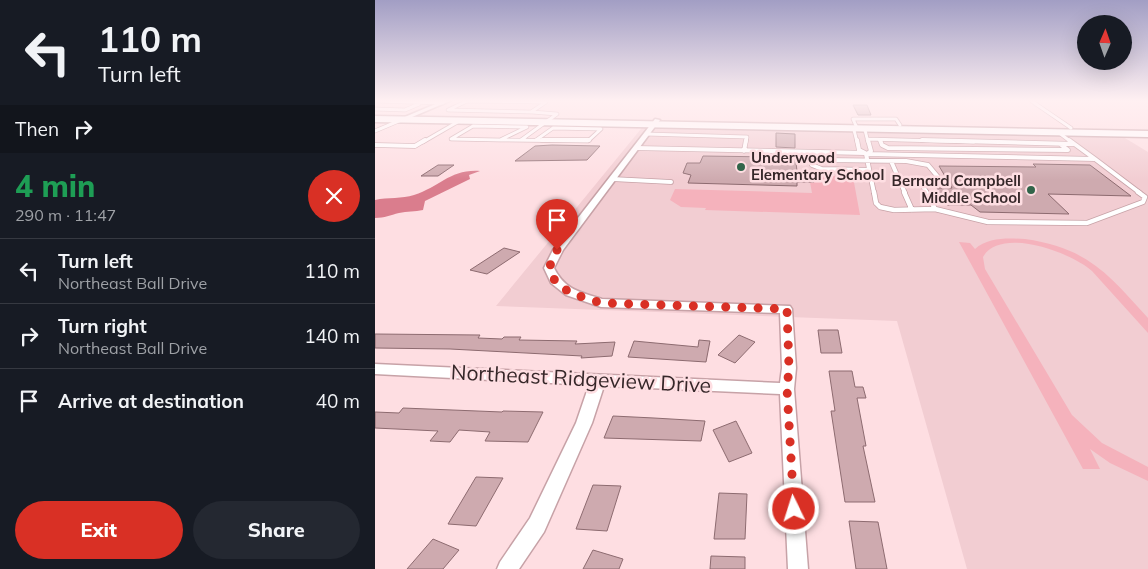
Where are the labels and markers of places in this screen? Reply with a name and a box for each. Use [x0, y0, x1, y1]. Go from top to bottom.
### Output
place label: Underwood Elementary School [751, 148, 884, 184]
marker: Underwood Elementary School [735, 161, 747, 173]
place label: Bernard Campbell Middle School [892, 171, 1021, 207]
marker: Bernard Campbell Middle School [1025, 184, 1037, 196]
pin [536, 199, 578, 250]

